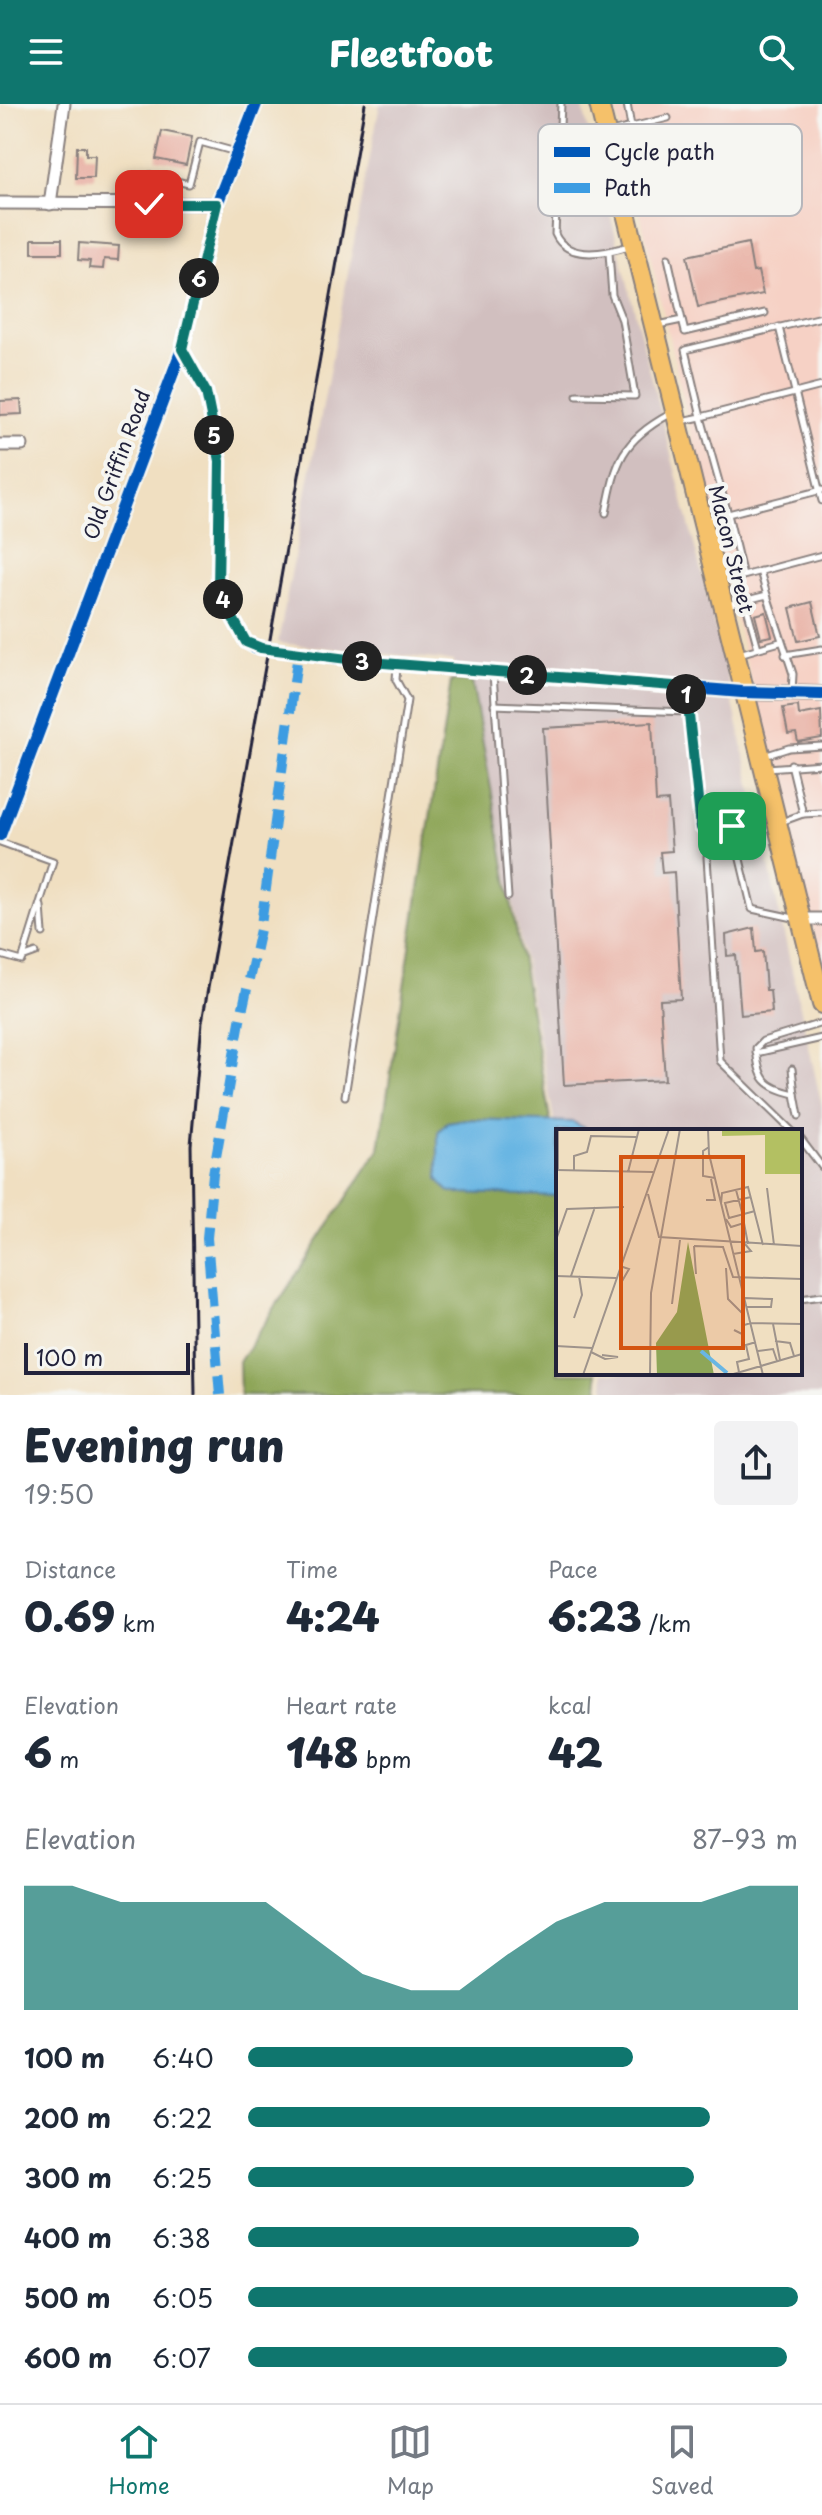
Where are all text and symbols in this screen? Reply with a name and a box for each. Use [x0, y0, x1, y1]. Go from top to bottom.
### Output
text: Fleetfoot [329, 25, 493, 79]
icon: menu [24, 30, 68, 74]
icon: search [754, 30, 798, 74]
legend [538, 124, 802, 216]
text: Cycle path [604, 134, 715, 167]
pin [115, 170, 183, 238]
text: Path [604, 170, 652, 203]
icon: check [127, 182, 171, 226]
pin: 6 [179, 258, 219, 298]
text: 6 [191, 261, 207, 294]
street label: Old Griffin Road [75, 386, 157, 544]
pin: 5 [194, 415, 234, 455]
text: 5 [207, 418, 221, 451]
street label: Macon Street [702, 482, 762, 616]
pin: 4 [203, 579, 243, 619]
text: 4 [216, 582, 230, 615]
pin: 3 [342, 641, 382, 681]
text: 3 [355, 644, 369, 677]
pin: 2 [507, 655, 547, 695]
text: 2 [519, 658, 535, 691]
pin: 1 [666, 674, 706, 714]
text: 1 [681, 677, 691, 710]
pin [698, 792, 766, 860]
icon: arrive [710, 804, 754, 848]
inset map [556, 1129, 802, 1375]
scale bar [24, 1339, 190, 1375]
text: 100 m [36, 1340, 103, 1373]
text: Evening run [24, 1411, 285, 1477]
button: share [714, 1421, 798, 1505]
text: 19:50 [24, 1474, 94, 1513]
text: Distance [24, 1552, 116, 1585]
text: Time [286, 1552, 338, 1585]
text: Pace [548, 1552, 598, 1585]
text: 0.69 [24, 1585, 115, 1646]
text: 4:24 [286, 1585, 379, 1646]
text: 6:23 [548, 1585, 642, 1646]
text: km [115, 1606, 156, 1639]
text: /km [642, 1606, 691, 1639]
text: Elevation [24, 1688, 119, 1721]
text: Heart rate [286, 1688, 397, 1721]
text: kcal [548, 1688, 592, 1721]
text: 6 [24, 1721, 52, 1782]
text: 148 [286, 1721, 359, 1782]
text: 42 [548, 1721, 603, 1782]
text: m [52, 1742, 79, 1775]
text: bpm [359, 1742, 411, 1775]
text: Elevation [24, 1819, 136, 1858]
text: 87–93 m [692, 1819, 798, 1858]
text: 100 m [24, 2038, 105, 2077]
text: 6:40 [152, 2038, 214, 2077]
text: 200 m [24, 2098, 111, 2137]
text: 6:22 [152, 2098, 213, 2137]
text: 300 m [24, 2158, 112, 2197]
text: 6:25 [152, 2158, 212, 2197]
text: 400 m [24, 2218, 112, 2257]
text: 6:38 [152, 2218, 211, 2257]
text: 500 m [24, 2278, 110, 2317]
text: 6:05 [152, 2278, 213, 2317]
text: 600 m [24, 2338, 112, 2377]
text: 6:07 [152, 2338, 211, 2377]
tab: Home [109, 2420, 170, 2501]
tab: Map [387, 2420, 434, 2501]
tab: Saved [651, 2420, 713, 2501]

